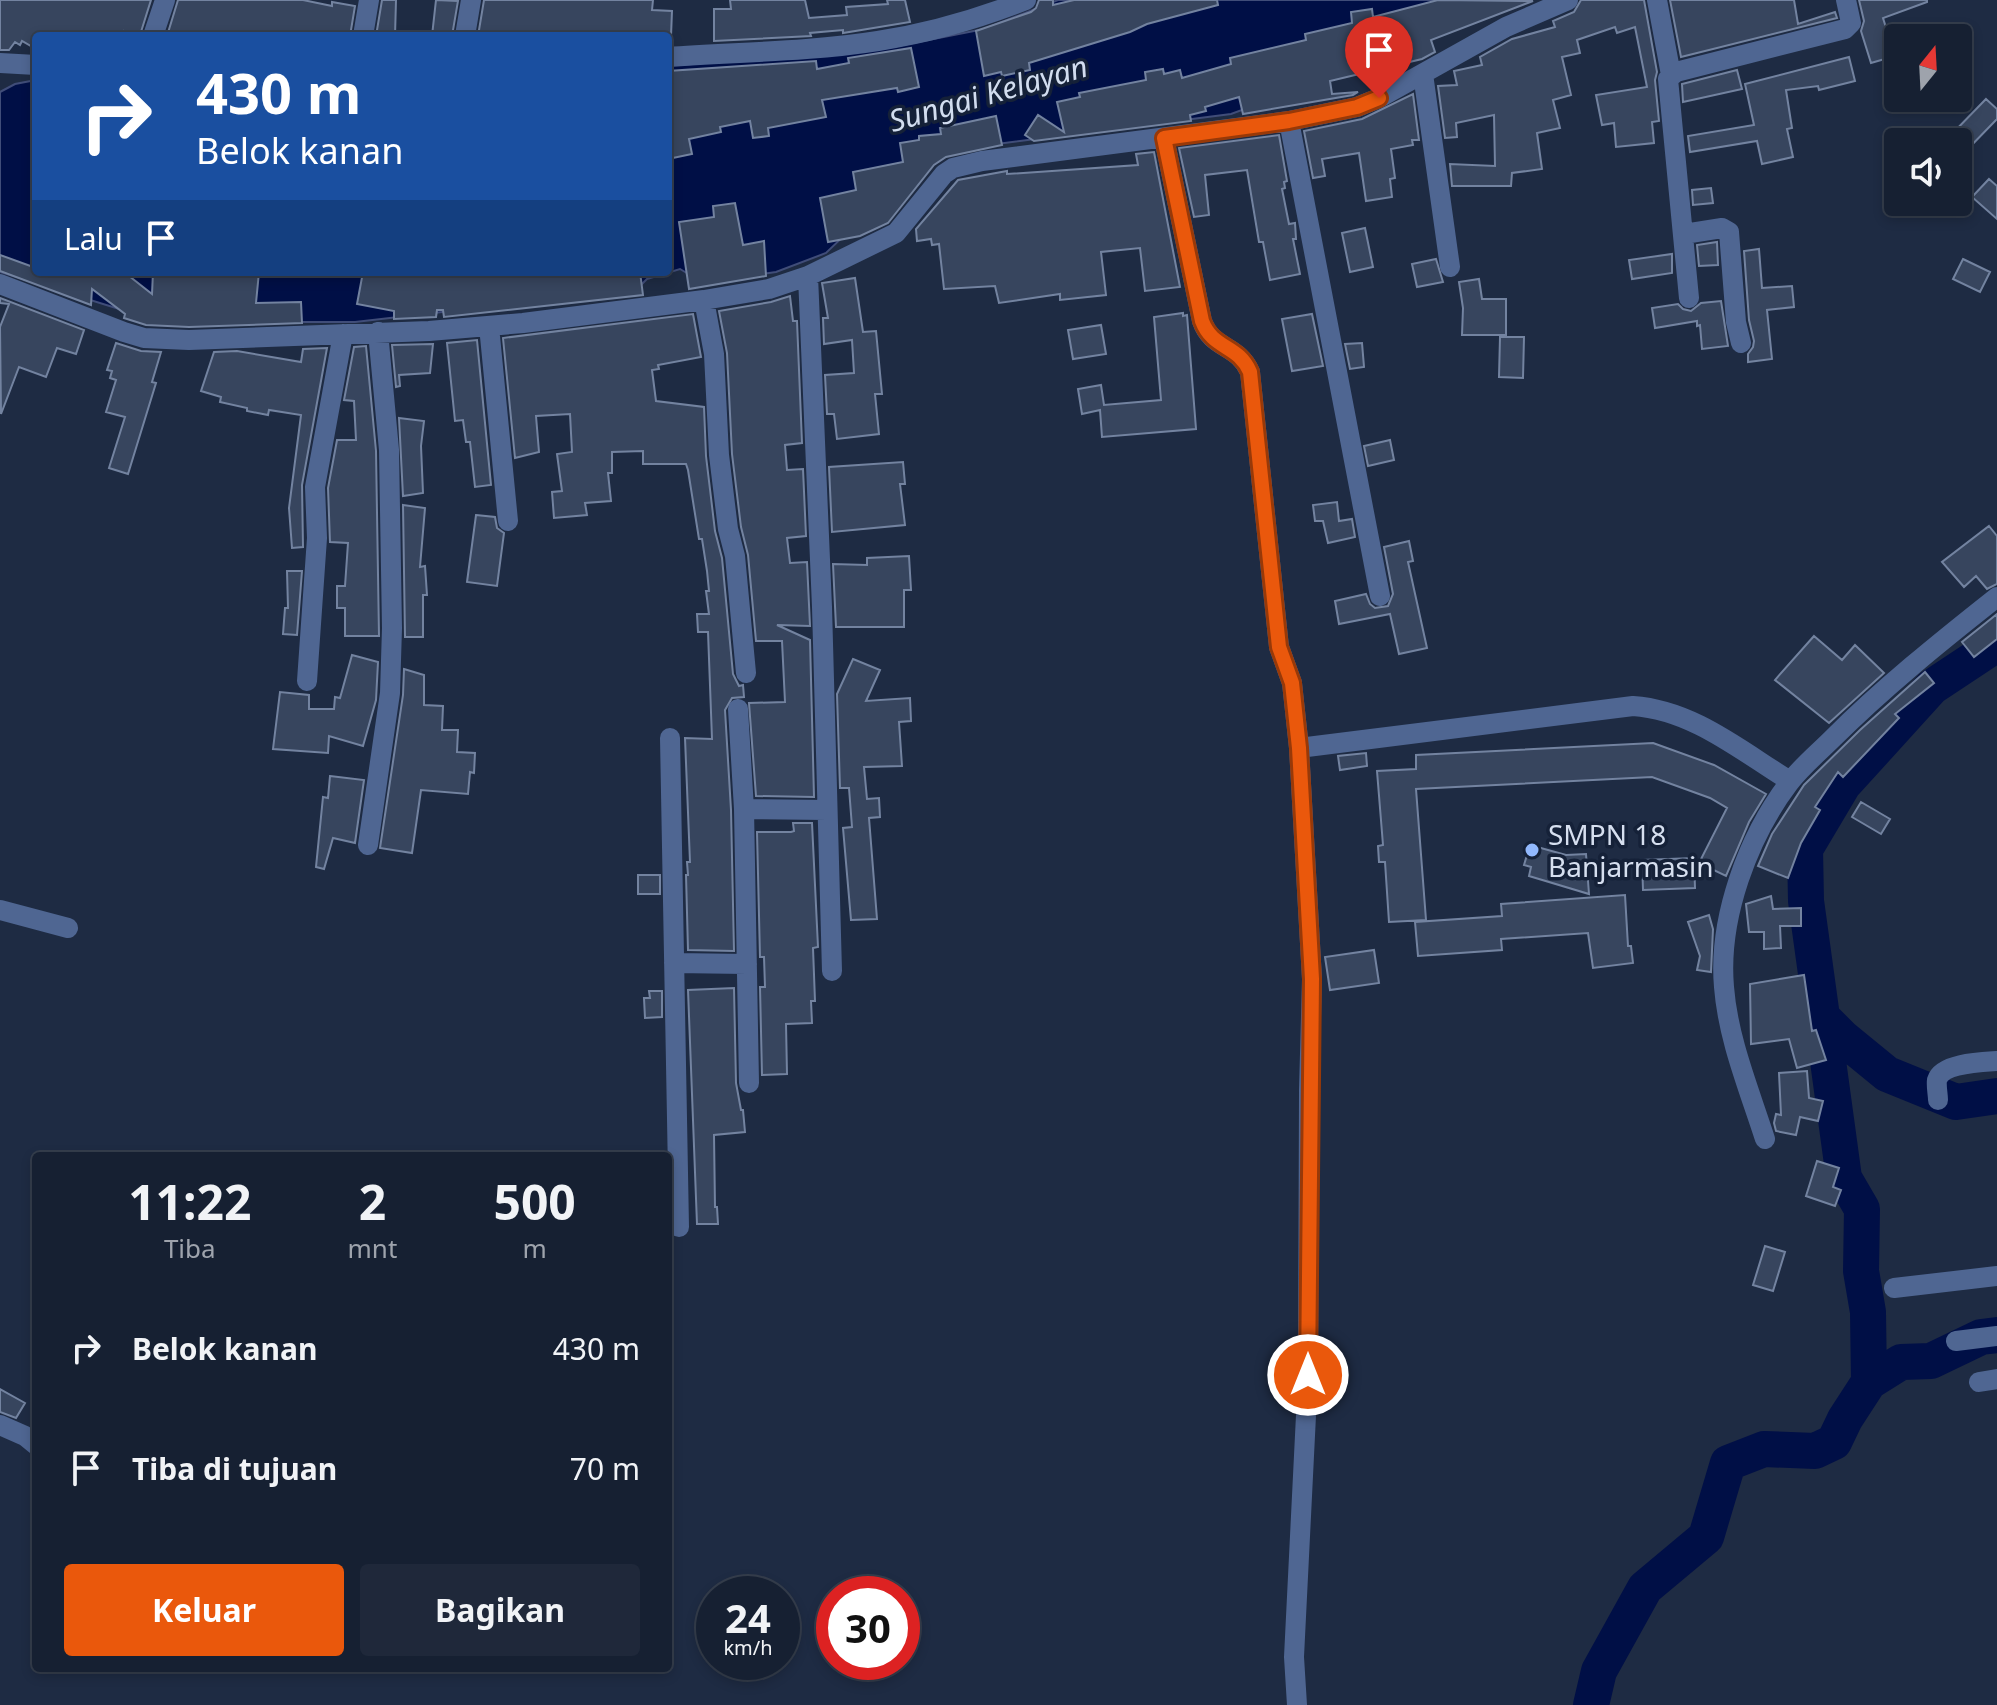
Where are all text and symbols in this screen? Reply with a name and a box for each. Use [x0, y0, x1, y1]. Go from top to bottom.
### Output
pin [1345, 16, 1413, 98]
north arrow [1884, 24, 1972, 112]
map controls [1884, 24, 1972, 216]
icon: arrive [1357, 28, 1401, 72]
water label: Sungai Kelayan [884, 45, 1092, 141]
text: 430 m [196, 54, 361, 130]
icon: right [64, 64, 168, 168]
text: Belok kanan [196, 126, 403, 175]
button: sound [1884, 128, 1972, 216]
icon: arrive [139, 216, 183, 260]
text: Lalu [64, 218, 123, 259]
place label: SMPN 18 Banjarmasin [1548, 815, 1714, 885]
marker: SMPN 18 Banjarmasin [1523, 841, 1541, 859]
text: 11:22 [128, 1169, 251, 1234]
text: 2 [359, 1169, 386, 1234]
text: 500 [493, 1169, 576, 1234]
text: Tiba [164, 1230, 216, 1266]
text: mnt [348, 1230, 397, 1266]
text: m [522, 1230, 547, 1266]
icon: right [64, 1326, 108, 1370]
text: Belok kanan [132, 1328, 318, 1369]
text: 430 m [553, 1328, 640, 1369]
position arrow [1266, 1333, 1350, 1417]
icon: arrive [64, 1446, 108, 1490]
text: Tiba di tujuan [132, 1448, 337, 1489]
text: 70 m [570, 1448, 640, 1489]
button: Keluar [64, 1564, 344, 1656]
button: Bagikan [360, 1564, 640, 1656]
speed limit sign: 30 [816, 1576, 920, 1680]
text: 24 [725, 1590, 771, 1645]
text: km/h [723, 1634, 773, 1661]

